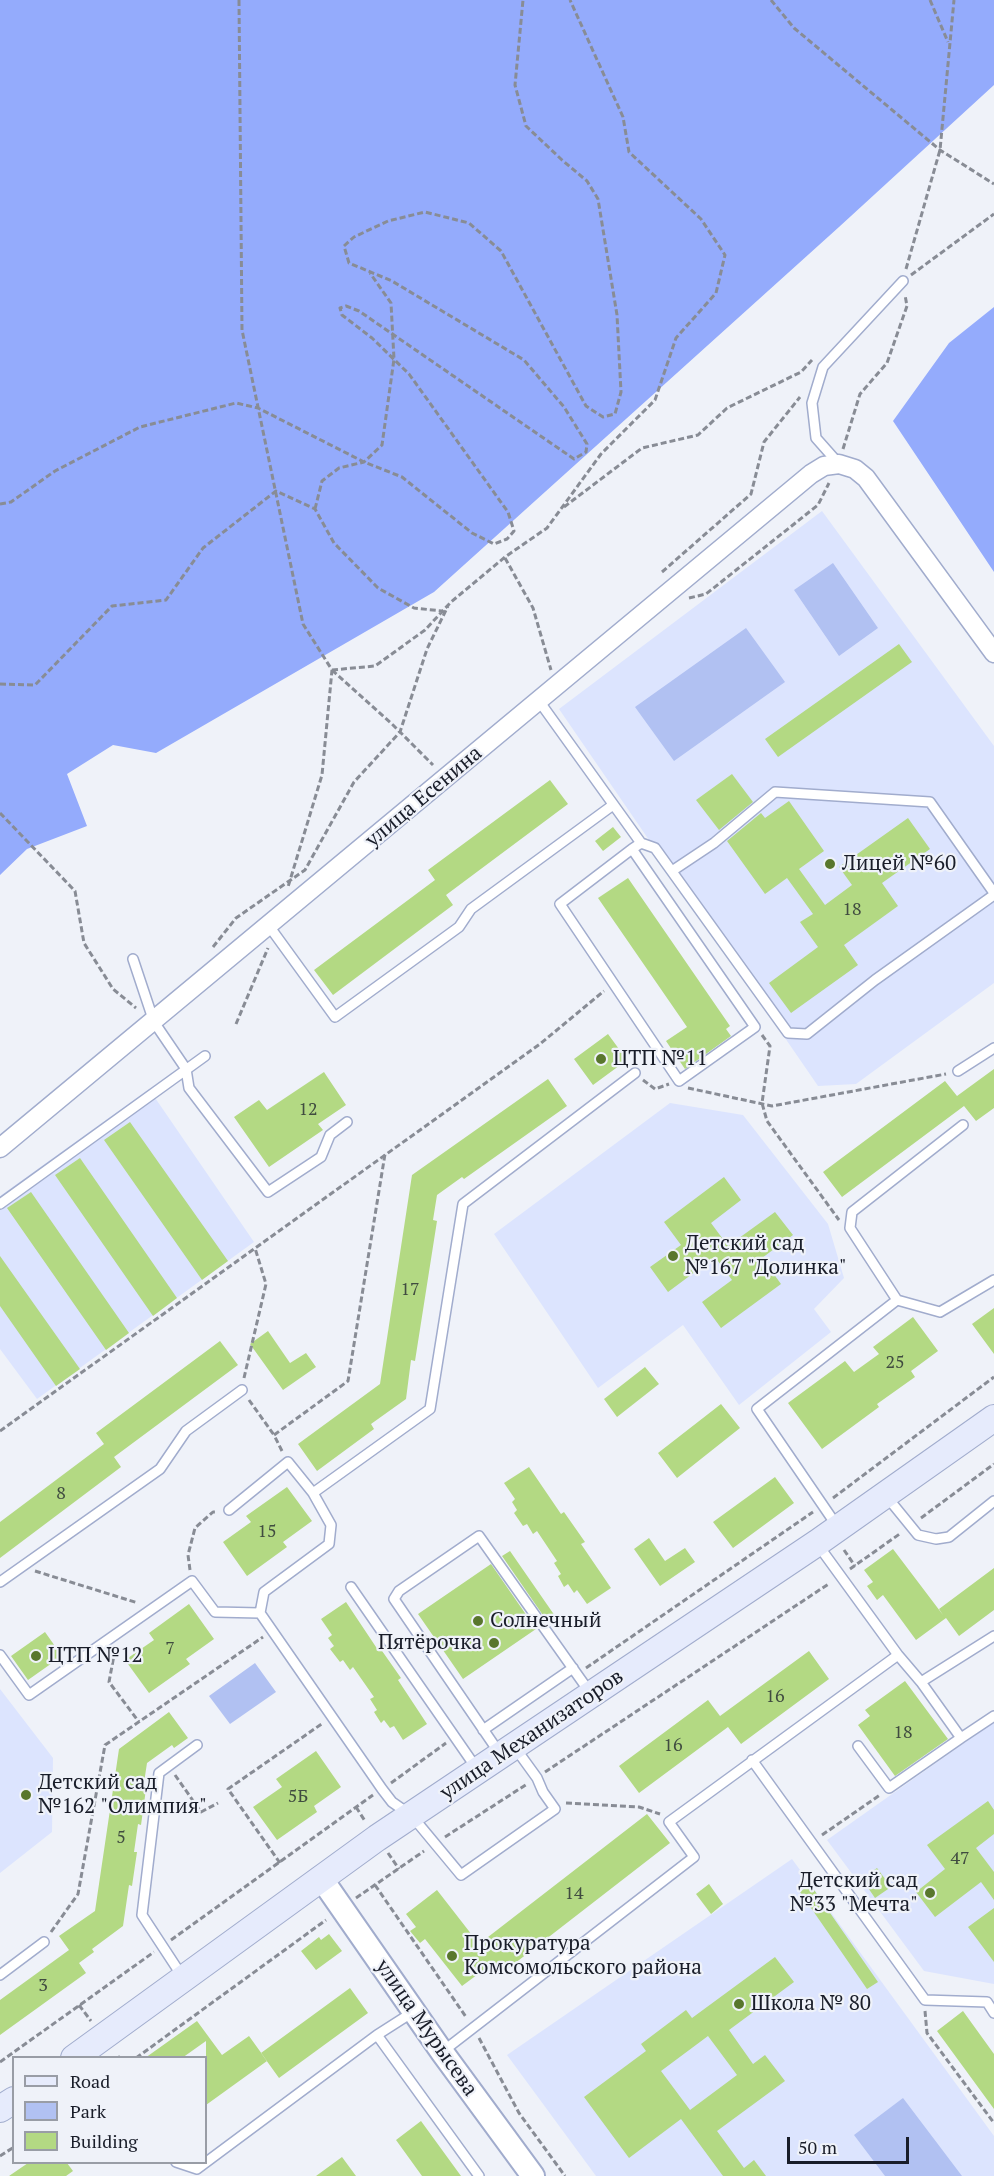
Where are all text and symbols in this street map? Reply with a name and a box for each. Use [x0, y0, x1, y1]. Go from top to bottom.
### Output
street label: улица Есенина [361, 741, 487, 853]
place label: Лицей №60 [842, 851, 956, 877]
marker: Лицей №60 [823, 857, 837, 871]
house number: 18 [842, 899, 862, 921]
place label: ЦТП №11 [613, 1046, 708, 1072]
marker: ЦТП №11 [594, 1052, 608, 1066]
house number: 12 [298, 1099, 318, 1121]
place label: Детский сад №167 "Долинка" [685, 1231, 847, 1281]
marker: Детский сад №167 "Долинка" [666, 1249, 680, 1263]
house number: 17 [400, 1279, 420, 1301]
house number: 25 [885, 1352, 905, 1374]
house number: 8 [56, 1483, 66, 1505]
house number: 15 [257, 1521, 277, 1543]
place label: Солнечный [490, 1608, 602, 1634]
marker: Солнечный [471, 1614, 485, 1628]
place label: Пятёрочка [378, 1630, 482, 1656]
marker: Пятёрочка [487, 1636, 501, 1650]
house number: 7 [165, 1638, 175, 1660]
place label: ЦТП №12 [48, 1643, 143, 1669]
marker: ЦТП №12 [29, 1649, 43, 1663]
street label: улица Механизаторов [436, 1664, 628, 1806]
house number: 16 [765, 1686, 785, 1708]
house number: 18 [893, 1722, 913, 1744]
house number: 16 [663, 1735, 683, 1757]
place label: Детский сад №162 "Олимпия" [38, 1770, 207, 1820]
house number: 5Б [288, 1786, 308, 1808]
marker: Детский сад №162 "Олимпия" [19, 1788, 33, 1802]
house number: 5 [116, 1827, 126, 1849]
house number: 47 [950, 1848, 970, 1870]
place label: Детский сад №33 "Мечта" [790, 1868, 918, 1918]
house number: 14 [564, 1883, 584, 1905]
marker: Детский сад №33 "Мечта" [923, 1886, 937, 1900]
place label: Прокуратура Комсомольского района [464, 1931, 702, 1981]
marker: Прокуратура Комсомольского района [445, 1949, 459, 1963]
street label: улица Мурысева [370, 1955, 482, 2101]
house number: 3 [38, 1975, 48, 1997]
place label: Школа № 80 [751, 1991, 871, 2017]
marker: Школа № 80 [732, 1997, 746, 2011]
legend [12, 2056, 207, 2164]
text: Road [70, 2069, 110, 2093]
text: Park [70, 2099, 106, 2123]
scale bar [790, 2125, 912, 2163]
text: Building [70, 2129, 138, 2153]
text: 50 m [798, 2135, 837, 2159]

